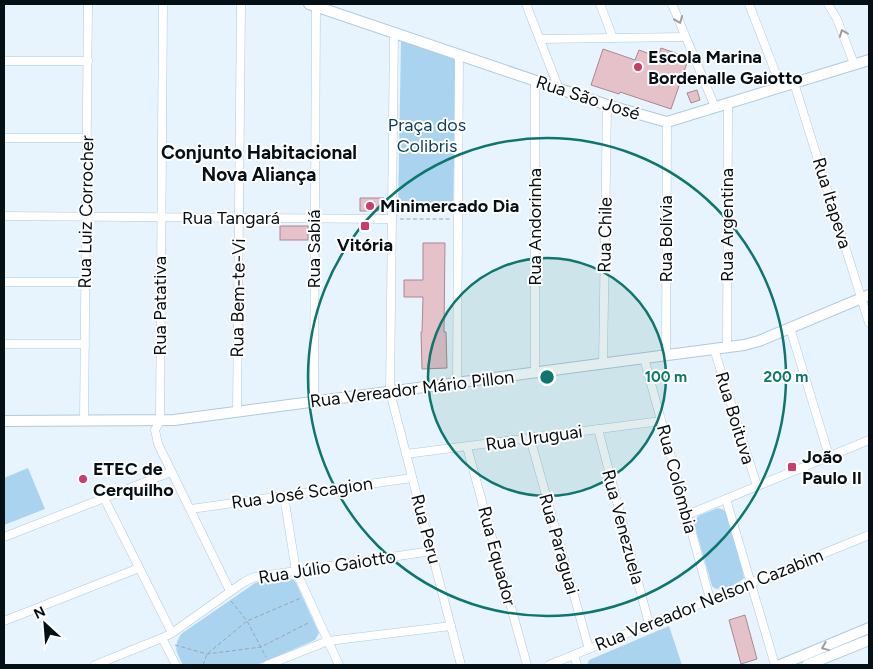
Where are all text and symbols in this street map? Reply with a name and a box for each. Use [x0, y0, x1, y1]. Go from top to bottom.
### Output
one-way arrow [673, 15, 683, 24]
one-way arrow [839, 29, 849, 38]
place label: Escola Marina Bordenalle Gaiotto [648, 46, 803, 89]
marker: Escola Marina Bordenalle Gaiotto [632, 61, 644, 73]
street label: Rua São José [533, 71, 643, 125]
park label: Praça dos Colibris [388, 114, 466, 157]
street label: Rua Luiz Corrocher [74, 135, 98, 289]
district label: Conjunto Habitacional Nova Aliança [161, 141, 357, 186]
street label: Rua Itapeva [808, 155, 856, 251]
street label: Rua Andorinha [524, 168, 546, 286]
street label: Rua Argentina [716, 168, 738, 282]
place label: Minimercado Dia [380, 195, 519, 217]
street label: Rua Bolívia [655, 195, 677, 283]
street label: Rua Chile [593, 197, 617, 273]
marker: Minimercado Dia [364, 200, 376, 212]
street label: Rua Tangará [182, 207, 280, 229]
street label: Rua Sabiá [303, 209, 325, 289]
marker: Vitória [359, 220, 371, 232]
place label: Vitória [337, 234, 393, 256]
street label: Rua Bem-te-Vi [226, 238, 250, 358]
street label: Rua Patativa [149, 256, 171, 356]
street label: Rua Vereador Mário Pillon [309, 366, 515, 412]
centre of rings [538, 368, 556, 386]
text: 100 m [645, 368, 687, 386]
text: 200 m [764, 368, 808, 386]
street label: Rua Boituva [710, 369, 760, 467]
street label: Rua Uruguai [484, 420, 584, 456]
street label: Rua Colômbia [652, 422, 702, 536]
place label: João Paulo II [802, 446, 862, 489]
place label: ETEC de Cerquilho [93, 458, 174, 501]
marker: João Paulo II [786, 461, 798, 473]
street label: Rua Venezuela [597, 467, 649, 587]
street label: Rua José Scagion [230, 472, 374, 514]
marker: ETEC de Cerquilho [77, 473, 89, 485]
street label: Rua Paraguai [534, 491, 584, 597]
street label: Rua Peru [406, 492, 446, 566]
street label: Rua Equador [473, 504, 521, 608]
street label: Rua Vereador Nelson Cazabim [592, 544, 826, 656]
street label: Rua Júlio Gaiotto [257, 545, 397, 589]
north arrow [20, 599, 70, 649]
text: N [31, 603, 48, 623]
one-way arrow [821, 640, 830, 651]

